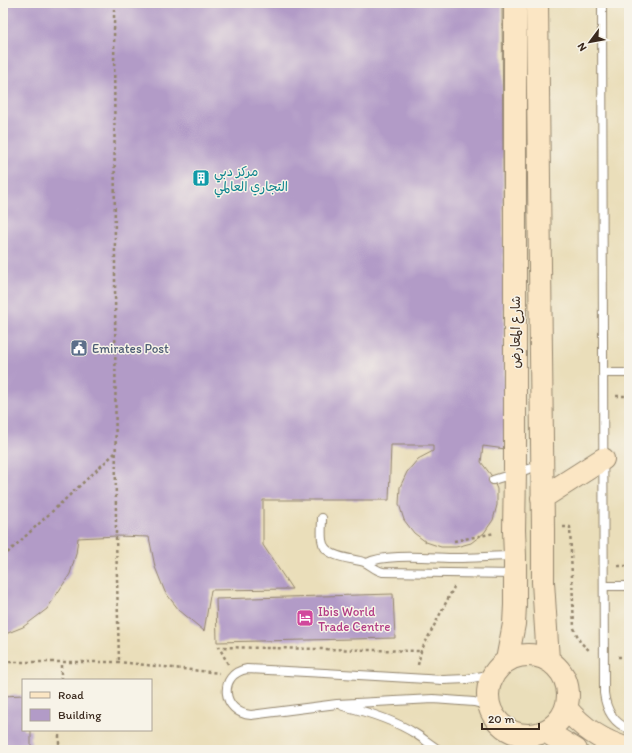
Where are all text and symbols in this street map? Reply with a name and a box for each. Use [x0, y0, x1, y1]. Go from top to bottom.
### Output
north arrow [570, 22, 610, 62]
text: N [574, 40, 589, 54]
place label: مركز دبي التجاري العالمي [214, 164, 288, 198]
building icon: مركز دبي التجاري العالمي [191, 168, 211, 188]
street label: شارع المعارض [508, 296, 525, 368]
public building icon: Emirates Post [69, 338, 89, 358]
place label: Emirates Post [92, 341, 169, 356]
place label: Ibis World Trade Centre [318, 604, 390, 634]
hotel icon: Ibis World Trade Centre [295, 608, 315, 628]
legend [22, 679, 152, 731]
text: Road [58, 688, 84, 702]
scale bar [482, 705, 539, 731]
text: Building [58, 708, 102, 722]
text: 20 m [488, 712, 515, 726]

